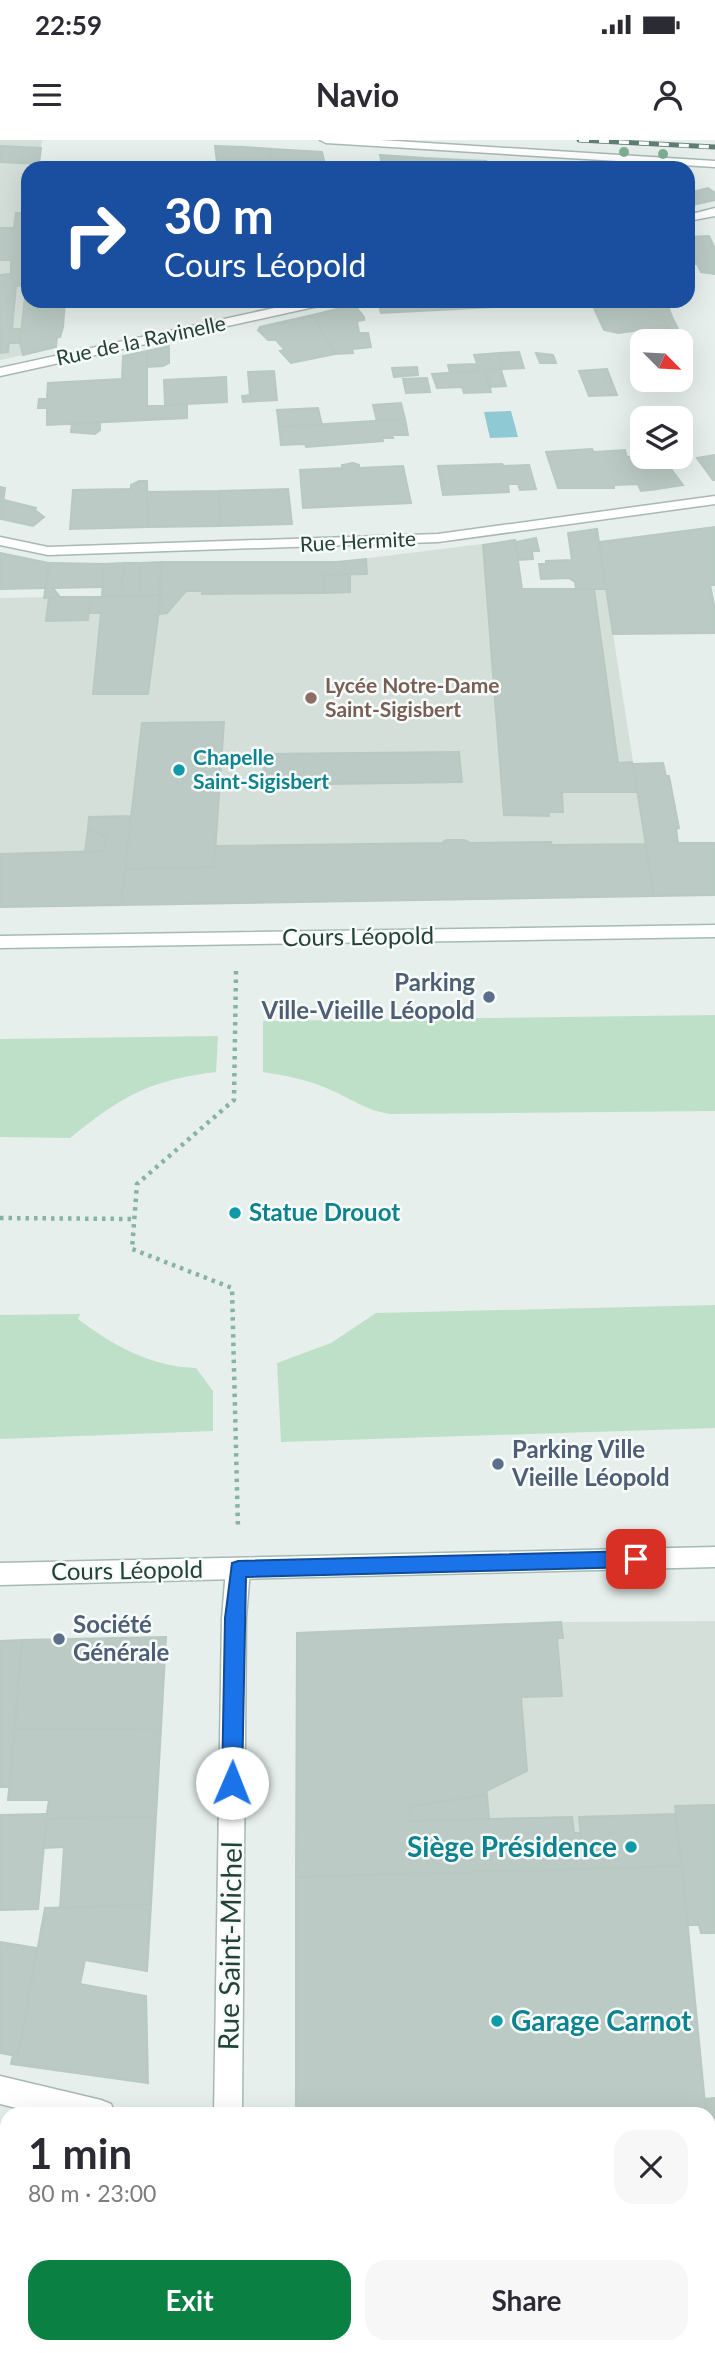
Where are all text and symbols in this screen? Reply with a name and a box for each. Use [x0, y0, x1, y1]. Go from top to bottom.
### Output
text: 22:59 [35, 9, 102, 41]
text: Navio [316, 75, 399, 114]
icon: menu [28, 76, 66, 114]
icon: person [649, 76, 687, 114]
text: 30 m [164, 186, 274, 244]
icon: right [49, 189, 140, 280]
text: Cours Léopold [164, 245, 367, 284]
street label: Rue de la Ravinelle [54, 309, 228, 370]
north arrow [630, 329, 693, 392]
map controls [630, 329, 693, 469]
button: layers [630, 406, 693, 469]
street label: Rue Hermite [299, 525, 417, 556]
place label: Lycée Notre-Dame Saint-Sigisbert [325, 672, 500, 721]
marker: Lycée Notre-Dame Saint-Sigisbert [303, 690, 319, 706]
place label: Chapelle Saint-Sigisbert [193, 744, 329, 793]
marker: Chapelle Saint-Sigisbert [171, 762, 187, 778]
street label: Cours Léopold [282, 920, 434, 951]
place label: Parking Ville-Vieille Léopold [261, 967, 475, 1024]
marker: Parking Ville-Vieille Léopold [481, 989, 497, 1005]
place label: Statue Drouot [249, 1197, 400, 1226]
marker: Statue Drouot [227, 1205, 243, 1221]
place label: Parking Ville Vieille Léopold [511, 1434, 670, 1491]
marker: Parking Ville Vieille Léopold [490, 1456, 506, 1472]
pin [606, 1529, 666, 1589]
icon: arrive [617, 1540, 655, 1578]
street label: Cours Léopold [51, 1554, 203, 1585]
place label: Société Générale [73, 1609, 169, 1666]
marker: Société Générale [51, 1631, 67, 1647]
position arrow [195, 1746, 269, 1820]
place label: Siège Présidence [407, 1829, 617, 1863]
marker: Siège Présidence [623, 1839, 639, 1855]
street label: Rue Saint-Michel [210, 1841, 248, 2051]
place label: Garage Carnot [511, 2003, 692, 2037]
marker: Garage Carnot [489, 2013, 505, 2029]
text: 1 min [28, 2128, 132, 2178]
button: close [614, 2130, 688, 2204]
text: 80 m · 23:00 [28, 2179, 156, 2207]
button: Exit [28, 2260, 351, 2340]
button: Share [365, 2260, 688, 2340]

